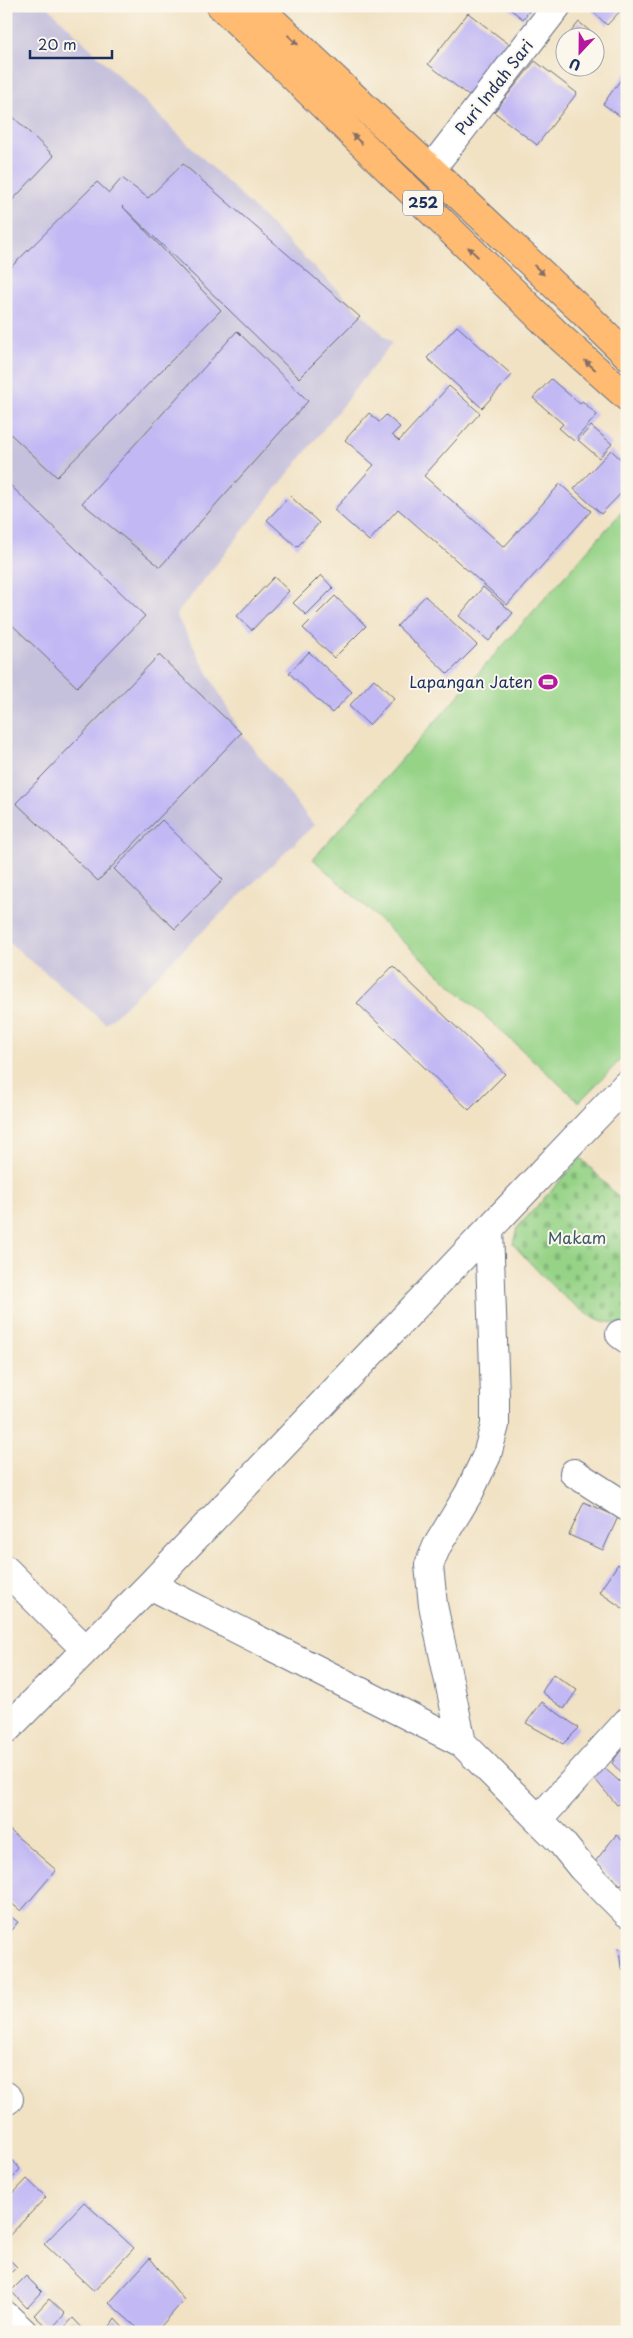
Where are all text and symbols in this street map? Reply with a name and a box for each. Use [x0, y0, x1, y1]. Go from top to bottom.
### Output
scale bar [30, 28, 112, 60]
north arrow [556, 28, 606, 78]
text: 20 m [38, 32, 77, 55]
one-way arrow [286, 34, 298, 46]
street label: Puri Indah Sari [448, 34, 538, 139]
text: U [566, 53, 584, 76]
one-way arrow [351, 133, 363, 145]
road number: 252 [403, 190, 443, 216]
one-way arrow [467, 246, 479, 258]
one-way arrow [533, 264, 545, 276]
one-way arrow [584, 359, 597, 370]
place label: Lapangan Jaten [409, 669, 533, 693]
sports icon: Lapangan Jaten [537, 671, 559, 693]
park label: Makam [548, 1225, 606, 1249]

